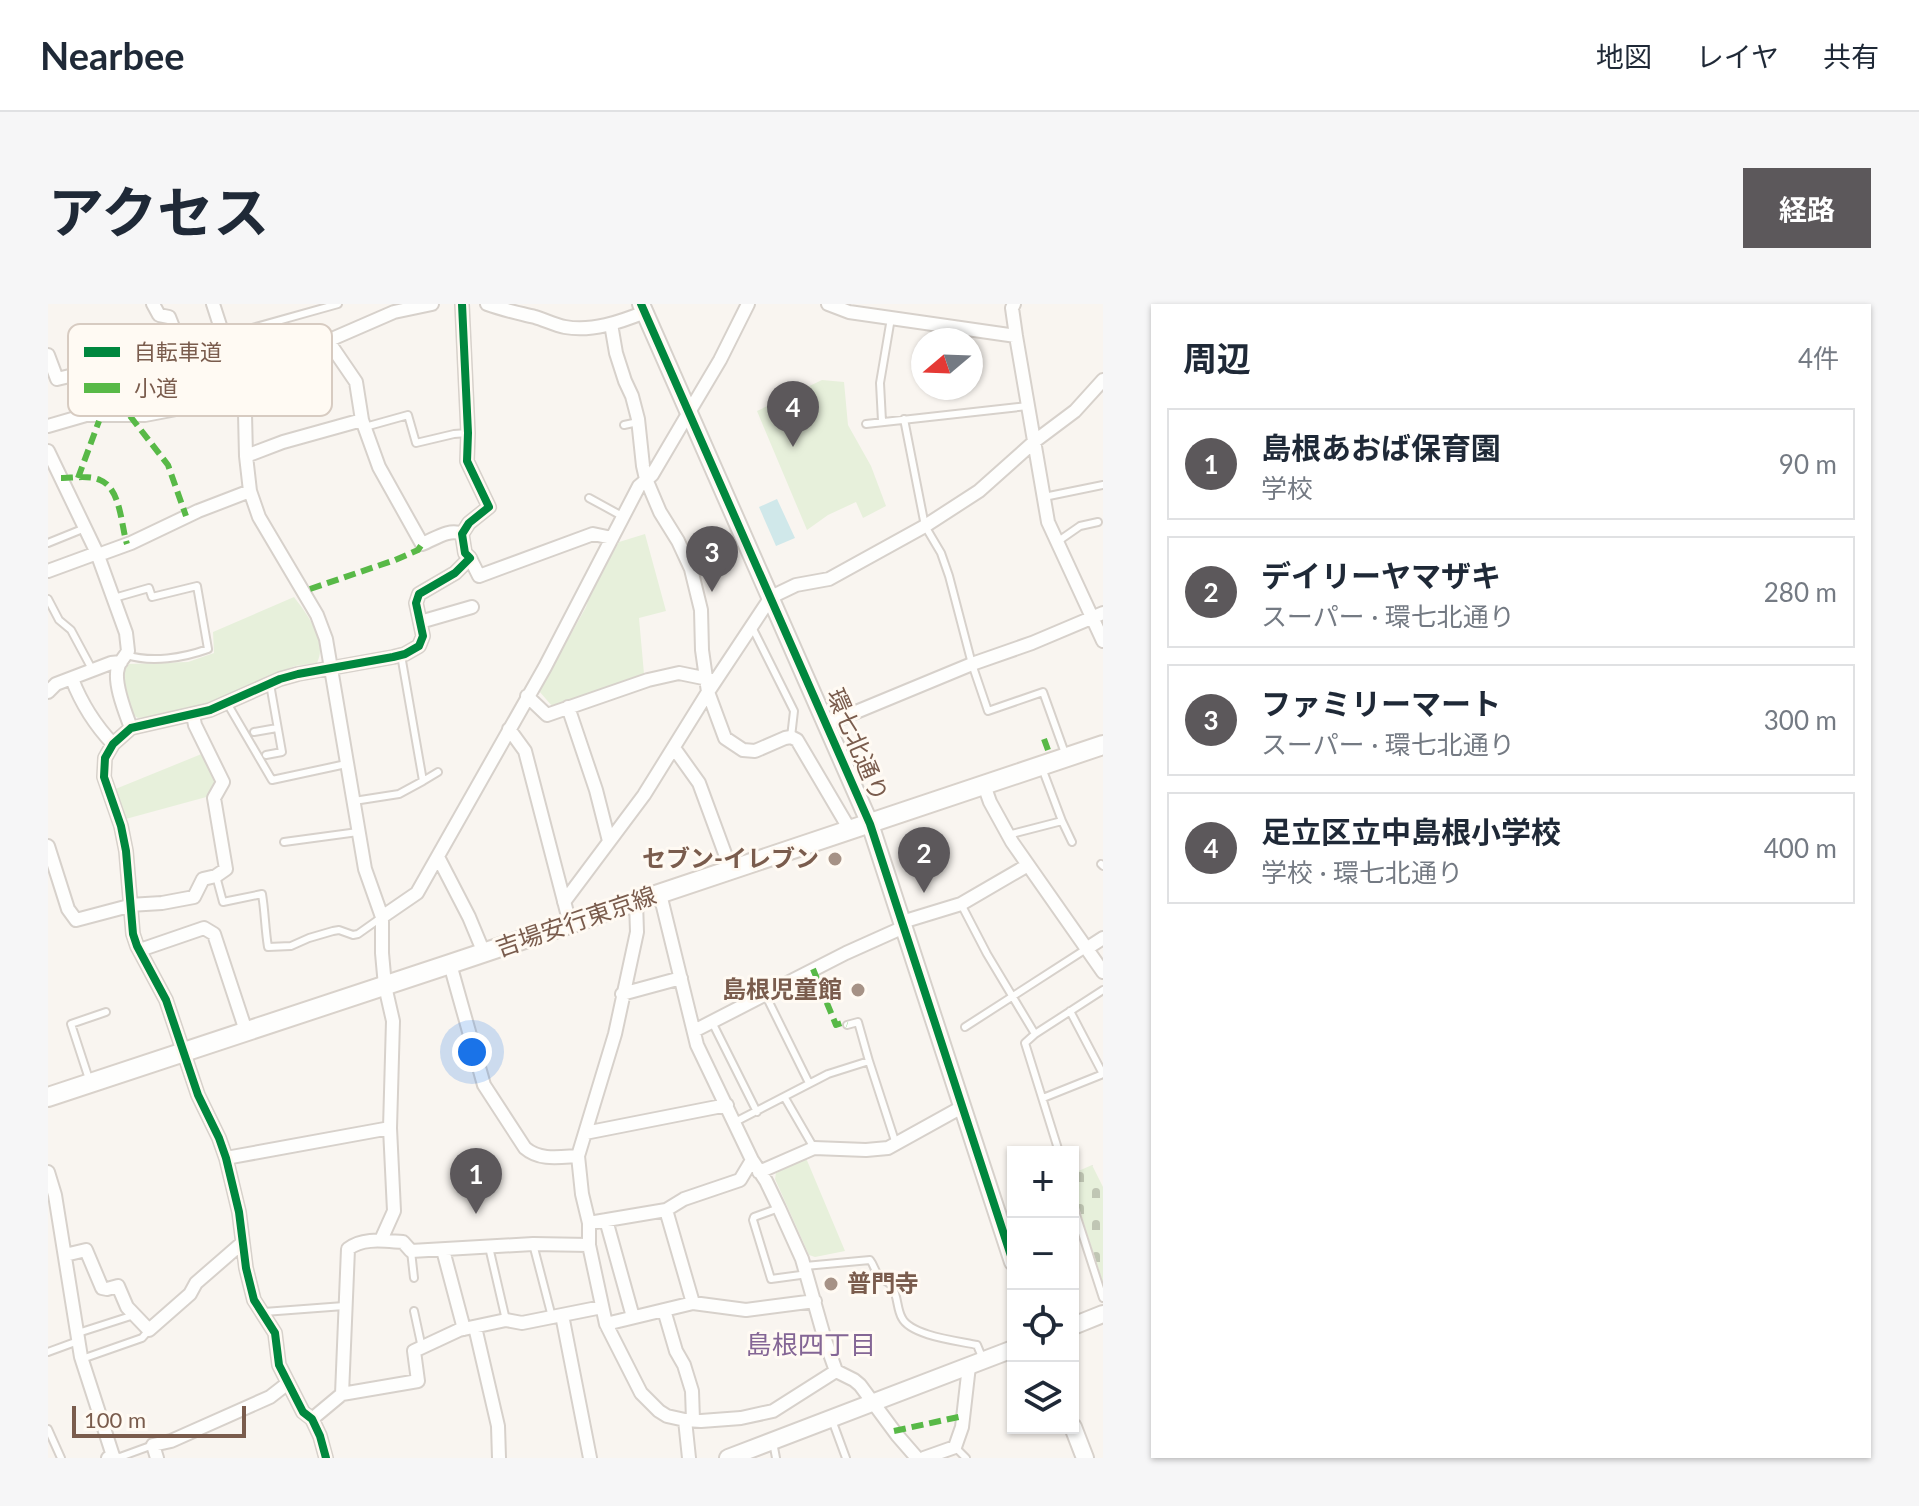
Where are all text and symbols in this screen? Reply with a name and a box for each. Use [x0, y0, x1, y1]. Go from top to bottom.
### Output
text: Nearbee [40, 32, 185, 78]
text: 地図 [1596, 39, 1652, 73]
text: レイヤ [1696, 39, 1779, 73]
text: 共有 [1823, 39, 1879, 73]
button: 経路 [1743, 168, 1871, 248]
text: アクセス [48, 178, 269, 245]
legend [68, 324, 332, 416]
north arrow [911, 328, 983, 400]
text: 周辺 [1183, 337, 1251, 378]
text: 自転車道 [134, 338, 222, 365]
text: 4件 [1798, 342, 1839, 374]
text: 小道 [134, 374, 178, 401]
pin: 4 [767, 381, 819, 447]
text: 島根あおば保育園 [1261, 429, 1501, 465]
text: 1 [1203, 448, 1219, 480]
text: 90 m [1779, 448, 1837, 480]
text: 学校 [1261, 472, 1313, 504]
pin: 3 [686, 526, 738, 592]
text: デイリーヤマザキ [1261, 557, 1501, 593]
text: 2 [1203, 576, 1219, 608]
text: 280 m [1764, 576, 1837, 608]
text: スーパー · 環七北通り [1261, 600, 1515, 632]
street label: 環七北通り [822, 684, 895, 805]
text: ファミリーマート [1261, 685, 1501, 721]
text: 3 [1203, 704, 1219, 736]
text: 300 m [1764, 704, 1837, 736]
text: スーパー · 環七北通り [1261, 728, 1515, 760]
text: 足立区立中島根小学校 [1261, 813, 1561, 849]
pin: 2 [898, 827, 950, 893]
text: 4 [1203, 832, 1219, 864]
text: 400 m [1764, 832, 1837, 864]
place label: セブン-イレブン [642, 843, 819, 872]
marker: セブン-イレブン [826, 850, 844, 868]
text: 学校 · 環七北通り [1261, 856, 1463, 888]
street label: 吉場安行東京線 [491, 880, 660, 962]
place label: 島根児童館 [722, 974, 842, 1003]
marker: 島根児童館 [849, 981, 867, 999]
your location [452, 1032, 492, 1072]
map controls [1007, 1146, 1079, 1434]
button: + [1007, 1146, 1079, 1218]
pin: 1 [450, 1148, 502, 1214]
button: − [1007, 1218, 1079, 1290]
place label: 普門寺 [847, 1268, 919, 1297]
marker: 普門寺 [822, 1275, 840, 1293]
button: locate [1007, 1290, 1079, 1362]
district label: 島根四丁目 [746, 1328, 876, 1360]
button: layers [1007, 1362, 1079, 1434]
scale bar [72, 1402, 246, 1438]
text: 100 m [84, 1406, 146, 1433]

